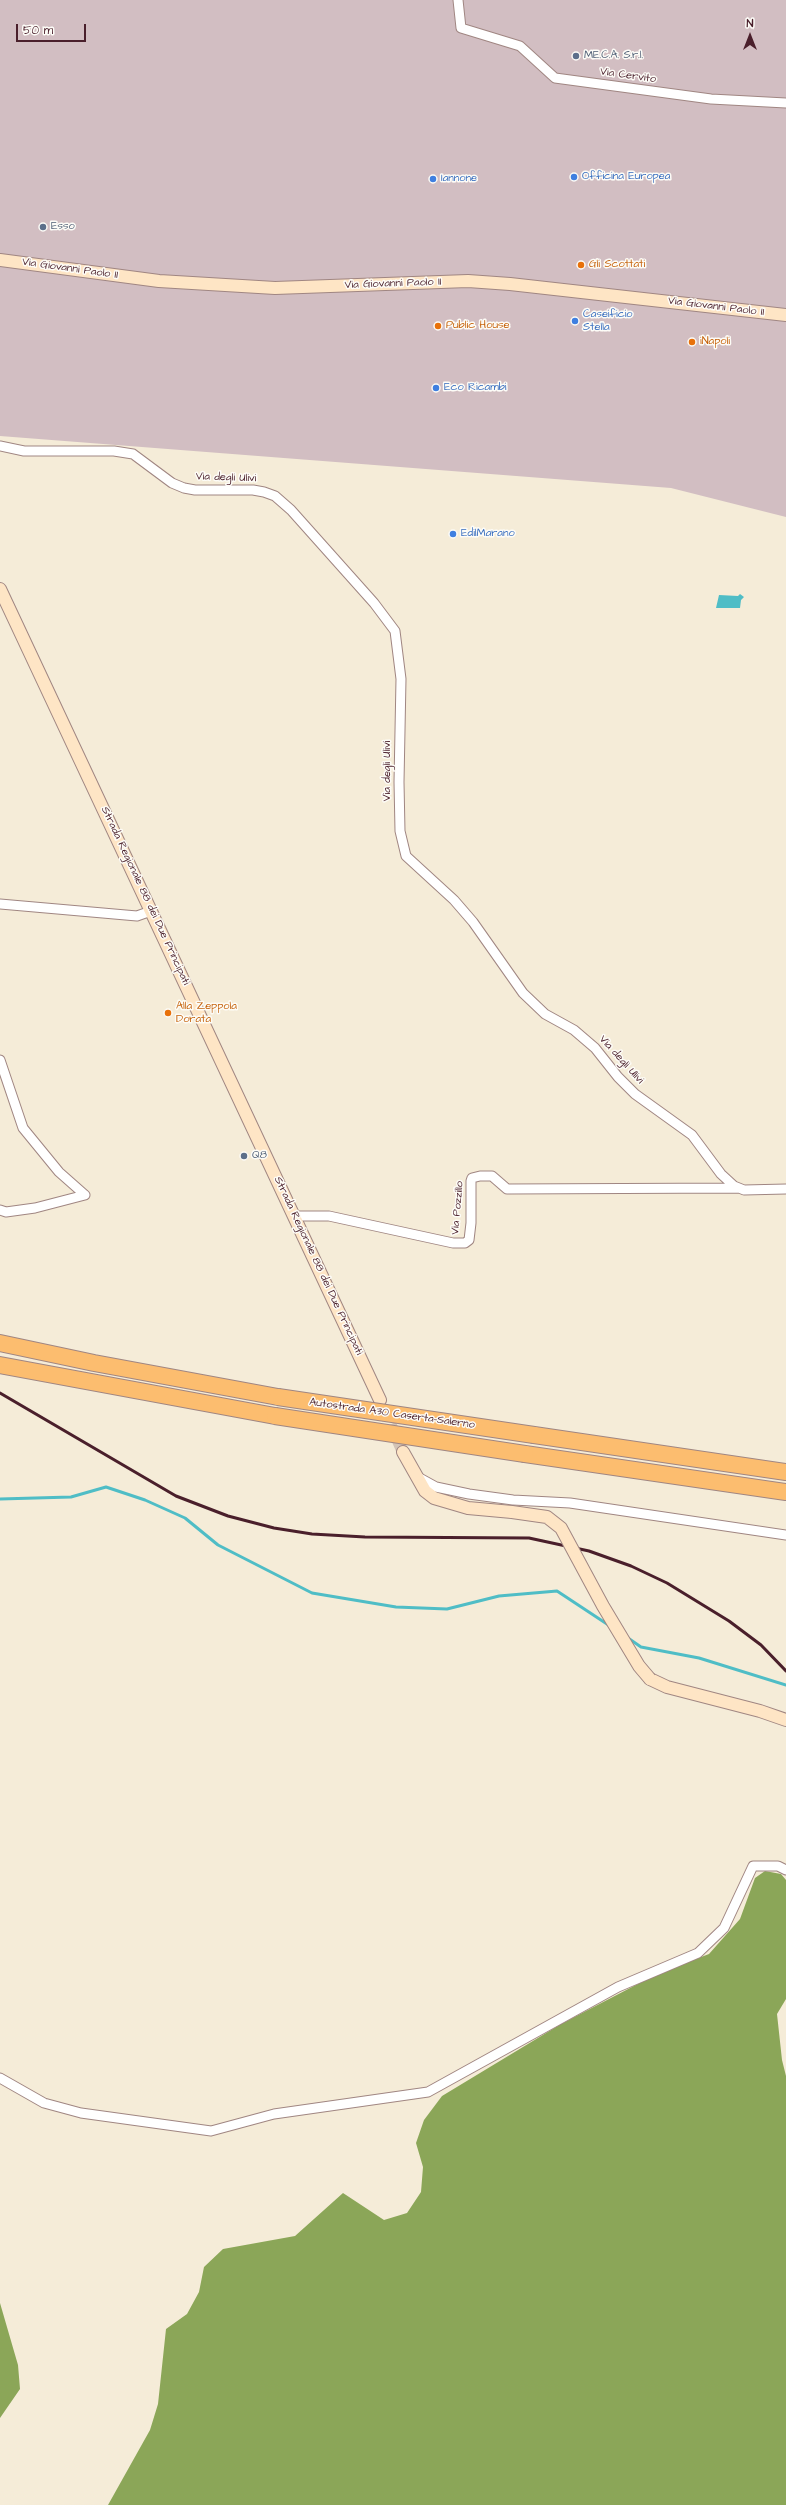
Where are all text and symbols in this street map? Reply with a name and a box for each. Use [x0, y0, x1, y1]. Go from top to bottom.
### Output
scale bar [18, 16, 88, 42]
north arrow [730, 16, 770, 56]
text: N [747, 16, 753, 31]
text: 50 m [23, 22, 53, 39]
place label: ME.C.A. S.r.l. [584, 49, 643, 63]
marker: ME.C.A. S.r.l. [571, 51, 581, 61]
street label: Via Cervito [599, 66, 657, 86]
place label: Officina Europea [582, 170, 670, 184]
place label: Iannone [441, 172, 477, 186]
marker: Officina Europea [569, 172, 579, 182]
marker: Iannone [428, 174, 438, 184]
place label: Esso [51, 220, 75, 234]
marker: Esso [38, 222, 48, 232]
street label: Via Giovanni Paolo II [21, 256, 119, 282]
place label: Gli Scottati [589, 258, 645, 272]
marker: Gli Scottati [576, 260, 586, 270]
street label: Via Giovanni Paolo II [344, 276, 442, 292]
street label: Via Giovanni Paolo II [667, 295, 765, 319]
place label: Caseificio Stella [583, 308, 633, 334]
marker: Caseificio Stella [570, 316, 580, 326]
place label: Public House [446, 319, 509, 333]
marker: Public House [433, 321, 443, 331]
place label: iNapoli [700, 335, 730, 349]
marker: iNapoli [687, 337, 697, 347]
place label: Eco Ricambi [444, 381, 507, 395]
marker: Eco Ricambi [431, 383, 441, 393]
street label: Via degli Ulivi [196, 470, 256, 486]
place label: EdilMarano [461, 527, 515, 541]
marker: EdilMarano [448, 529, 458, 539]
street label: Via degli Ulivi [381, 741, 395, 801]
street label: Strada Regionale 88 dei Due Principati [98, 805, 192, 987]
place label: Alla Zeppola Dorata [176, 1000, 237, 1026]
marker: Alla Zeppola Dorata [163, 1008, 173, 1018]
street label: Via degli Ulivi [596, 1033, 646, 1087]
place label: Q8 [252, 1149, 267, 1163]
marker: Q8 [239, 1151, 249, 1161]
street label: Strada Regionale 88 dei Due Principati [271, 1175, 365, 1357]
street label: Via Pozzillo [449, 1181, 467, 1235]
street label: Autostrada A30 Caserta-Salerno [308, 1396, 476, 1432]

